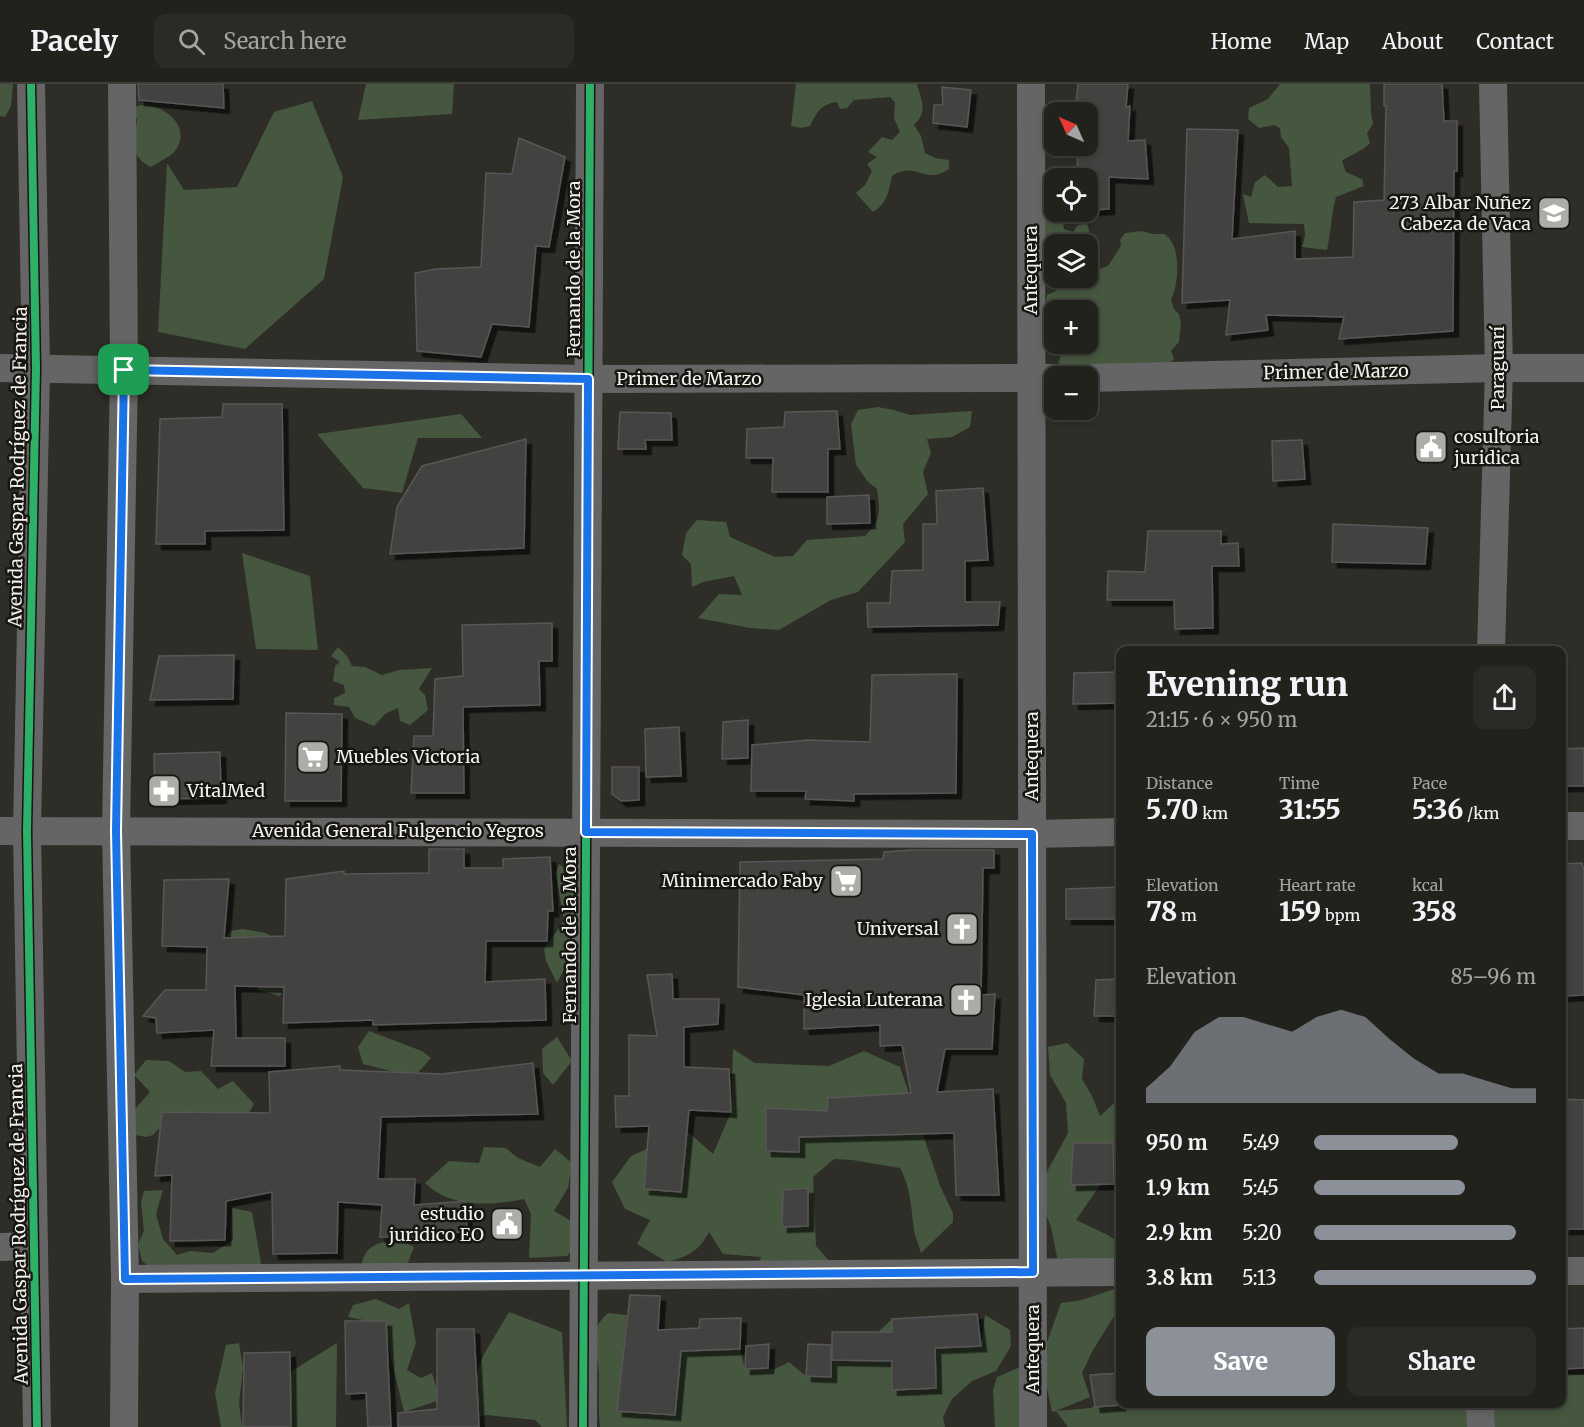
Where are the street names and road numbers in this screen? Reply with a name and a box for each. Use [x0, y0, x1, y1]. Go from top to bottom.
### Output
street label: Fernando de la Mora [562, 180, 585, 357]
street label: Antequera [1019, 225, 1042, 316]
street label: Avenida Gaspar Rodríguez de Francia [3, 306, 32, 629]
street label: Paraguarí [1486, 325, 1509, 410]
street label: Primer de Marzo [1263, 359, 1409, 384]
street label: Primer de Marzo [616, 367, 762, 390]
street label: Antequera [1020, 711, 1043, 802]
street label: Avenida General Fulgencio Yegros [251, 819, 544, 842]
street label: Fernando de la Mora [558, 846, 581, 1023]
street label: Avenida Gaspar Rodríguez de Francia [4, 1063, 33, 1386]
street label: Antequera [1021, 1304, 1044, 1395]

